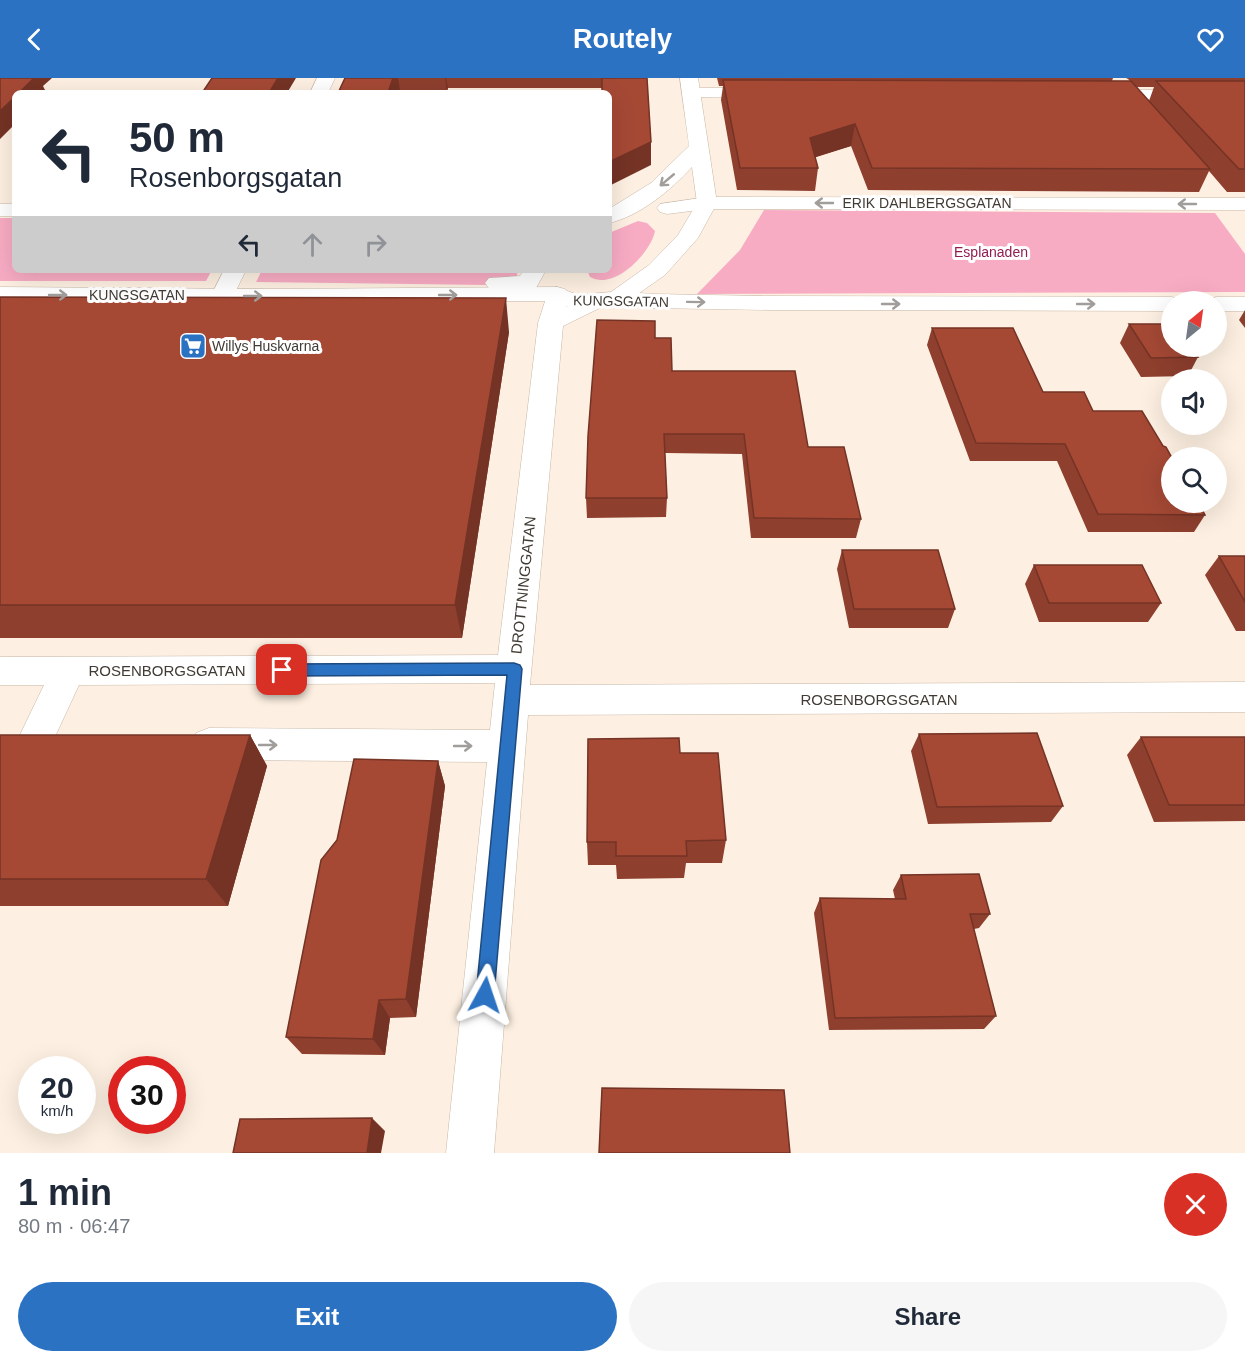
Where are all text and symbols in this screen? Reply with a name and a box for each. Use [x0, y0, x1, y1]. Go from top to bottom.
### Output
icon: back [18, 23, 51, 56]
icon: heart [1194, 23, 1227, 56]
text: Routely [573, 24, 672, 54]
icon: left [30, 114, 108, 192]
text: 50 m [129, 114, 225, 161]
text: Rosenborgsgatan [129, 163, 342, 193]
one-way arrow [659, 174, 675, 187]
street label: ERIK DAHLBERGSGATAN [842, 195, 1012, 211]
one-way arrow [814, 197, 834, 209]
one-way arrow [1177, 198, 1197, 210]
icon: left [233, 228, 266, 261]
icon: ahead [296, 228, 329, 261]
icon: right [359, 228, 392, 261]
park label: Esplanaden [954, 244, 1028, 260]
street label: KUNGSGATAN [89, 287, 185, 303]
one-way arrow [48, 289, 68, 301]
one-way arrow [438, 289, 458, 301]
one-way arrow [243, 290, 263, 302]
north arrow [1161, 291, 1227, 357]
map controls [1161, 291, 1227, 513]
street label: KUNGSGATAN [573, 292, 669, 310]
one-way arrow [686, 296, 706, 308]
one-way arrow [881, 298, 901, 310]
one-way arrow [1076, 298, 1096, 310]
supermarket icon: Willys Huskvarna [178, 331, 208, 361]
place label: Willys Huskvarna [212, 338, 320, 354]
button: sound [1161, 369, 1227, 435]
button: search [1161, 447, 1227, 513]
street label: DROTTNINGGATAN [507, 515, 539, 655]
pin [256, 644, 307, 695]
icon: arrive [265, 653, 298, 686]
street label: ROSENBORGSGATAN [89, 662, 245, 679]
street label: ROSENBORGSGATAN [801, 691, 957, 708]
one-way arrow [258, 739, 278, 750]
one-way arrow [453, 740, 473, 752]
position arrow [453, 963, 517, 1027]
speed limit sign: 30 [108, 1056, 186, 1134]
text: 20 [40, 1071, 74, 1104]
text: km/h [41, 1102, 73, 1119]
text: 1 min [18, 1172, 112, 1213]
button: close [1164, 1173, 1227, 1236]
text: 80 m · 06:47 [18, 1215, 130, 1237]
button: Exit [18, 1282, 617, 1351]
button: Share [629, 1282, 1227, 1351]

